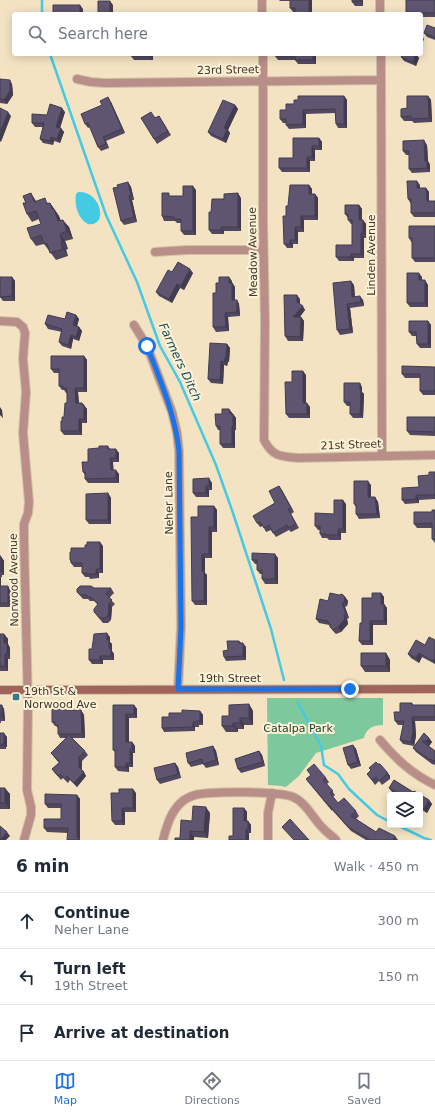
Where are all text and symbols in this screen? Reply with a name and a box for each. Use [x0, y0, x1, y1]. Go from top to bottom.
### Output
search box [12, 12, 423, 56]
icon: search [26, 23, 48, 45]
text: Search here [58, 25, 148, 43]
street label: 23rd Street [197, 63, 260, 77]
street label: Meadow Avenue [246, 207, 260, 297]
street label: Linden Avenue [365, 214, 378, 296]
water label: Farmers Ditch [156, 321, 204, 403]
route start [138, 337, 156, 355]
street label: 21st Street [320, 437, 382, 453]
street label: Neher Lane [162, 471, 176, 535]
street label: Norwood Avenue [7, 533, 21, 627]
street label: 19th Street [199, 672, 262, 685]
route end [341, 680, 359, 698]
place label: 19th St & Norwood Ave [24, 685, 97, 711]
marker: 19th St & Norwood Ave [11, 692, 21, 702]
park label: Catalpa Park [263, 722, 333, 735]
map controls [387, 792, 423, 828]
button: layers [387, 792, 423, 828]
text: 6 min [16, 856, 69, 876]
text: Walk · 450 m [334, 859, 419, 874]
text: Continue [54, 904, 130, 922]
icon: ahead [16, 910, 38, 932]
text: 300 m [377, 913, 419, 928]
text: Neher Lane [54, 922, 129, 937]
text: Turn left [54, 960, 126, 978]
icon: left [16, 966, 38, 988]
text: 150 m [377, 969, 419, 984]
text: 19th Street [54, 978, 128, 993]
icon: arrive [16, 1022, 38, 1044]
text: Arrive at destination [54, 1024, 229, 1042]
tab: Map [54, 1070, 77, 1107]
tab: Directions [184, 1070, 240, 1107]
tab: Saved [347, 1070, 381, 1107]

